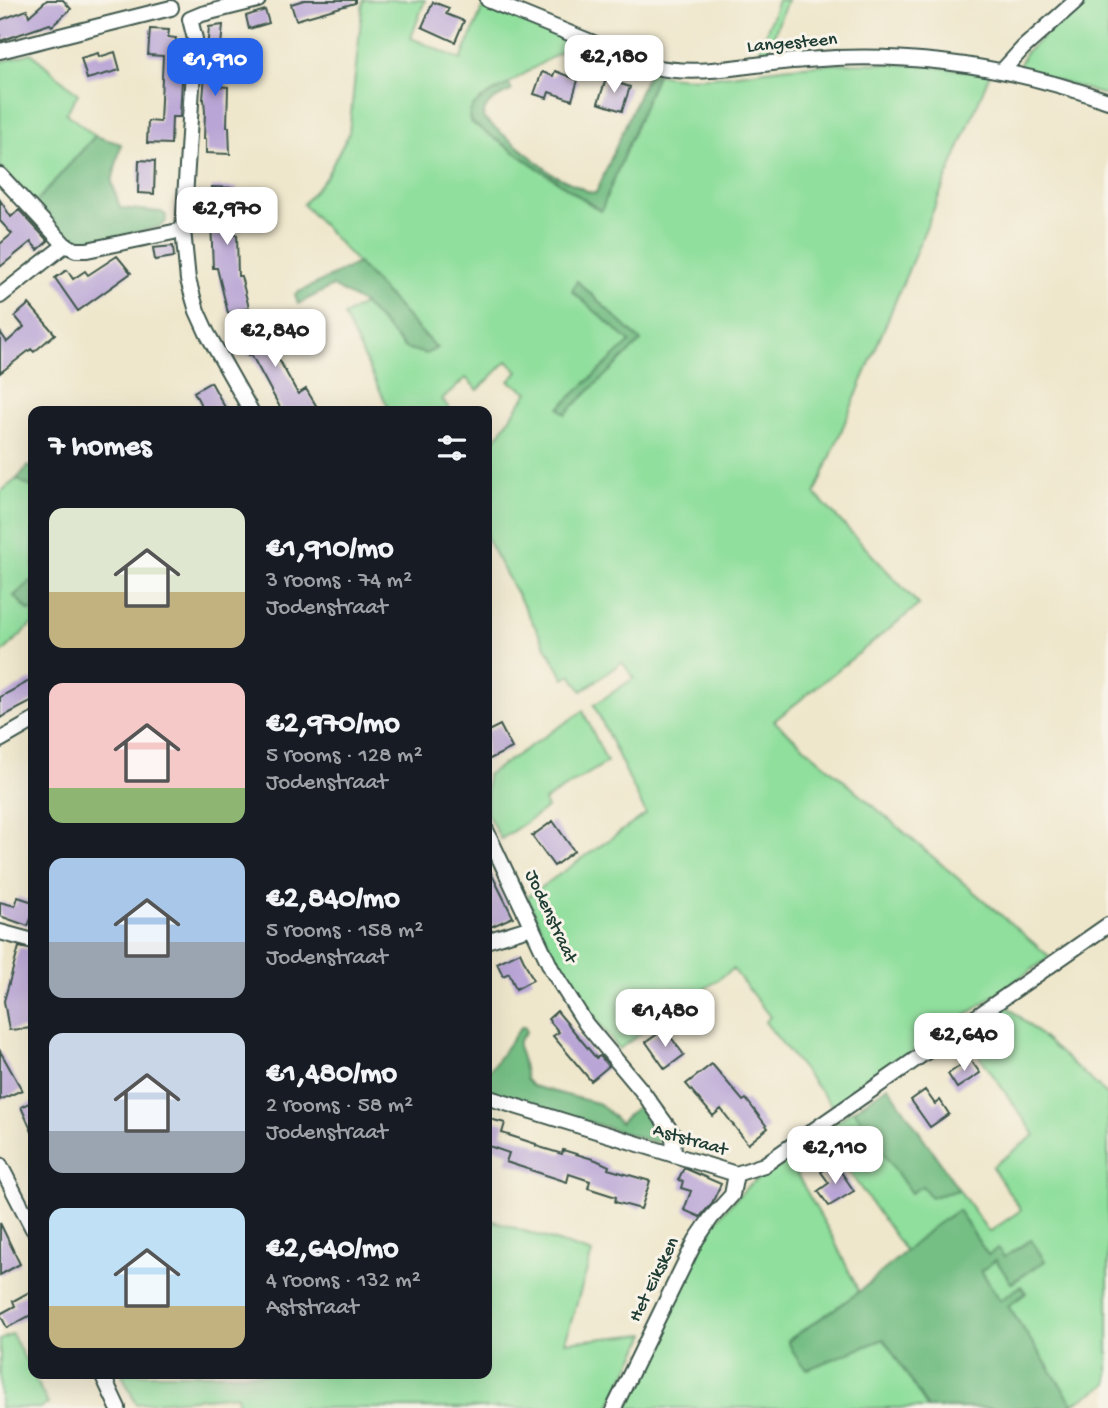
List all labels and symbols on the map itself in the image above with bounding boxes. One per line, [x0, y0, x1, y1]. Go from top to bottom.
street label: Langesteen [746, 29, 838, 59]
pin: €2,180 [557, 36, 671, 95]
pin: €1,910 [158, 38, 272, 98]
pin: €2,970 [170, 188, 284, 247]
pin: €2,840 [218, 310, 332, 369]
street label: Jodenstraat [518, 867, 583, 969]
pin: €1,480 [608, 990, 722, 1049]
pin: €2,640 [907, 1014, 1021, 1073]
street label: Aststraat [650, 1119, 732, 1163]
pin: €2,110 [778, 1126, 892, 1186]
street label: Het Eiksken [625, 1234, 685, 1326]

